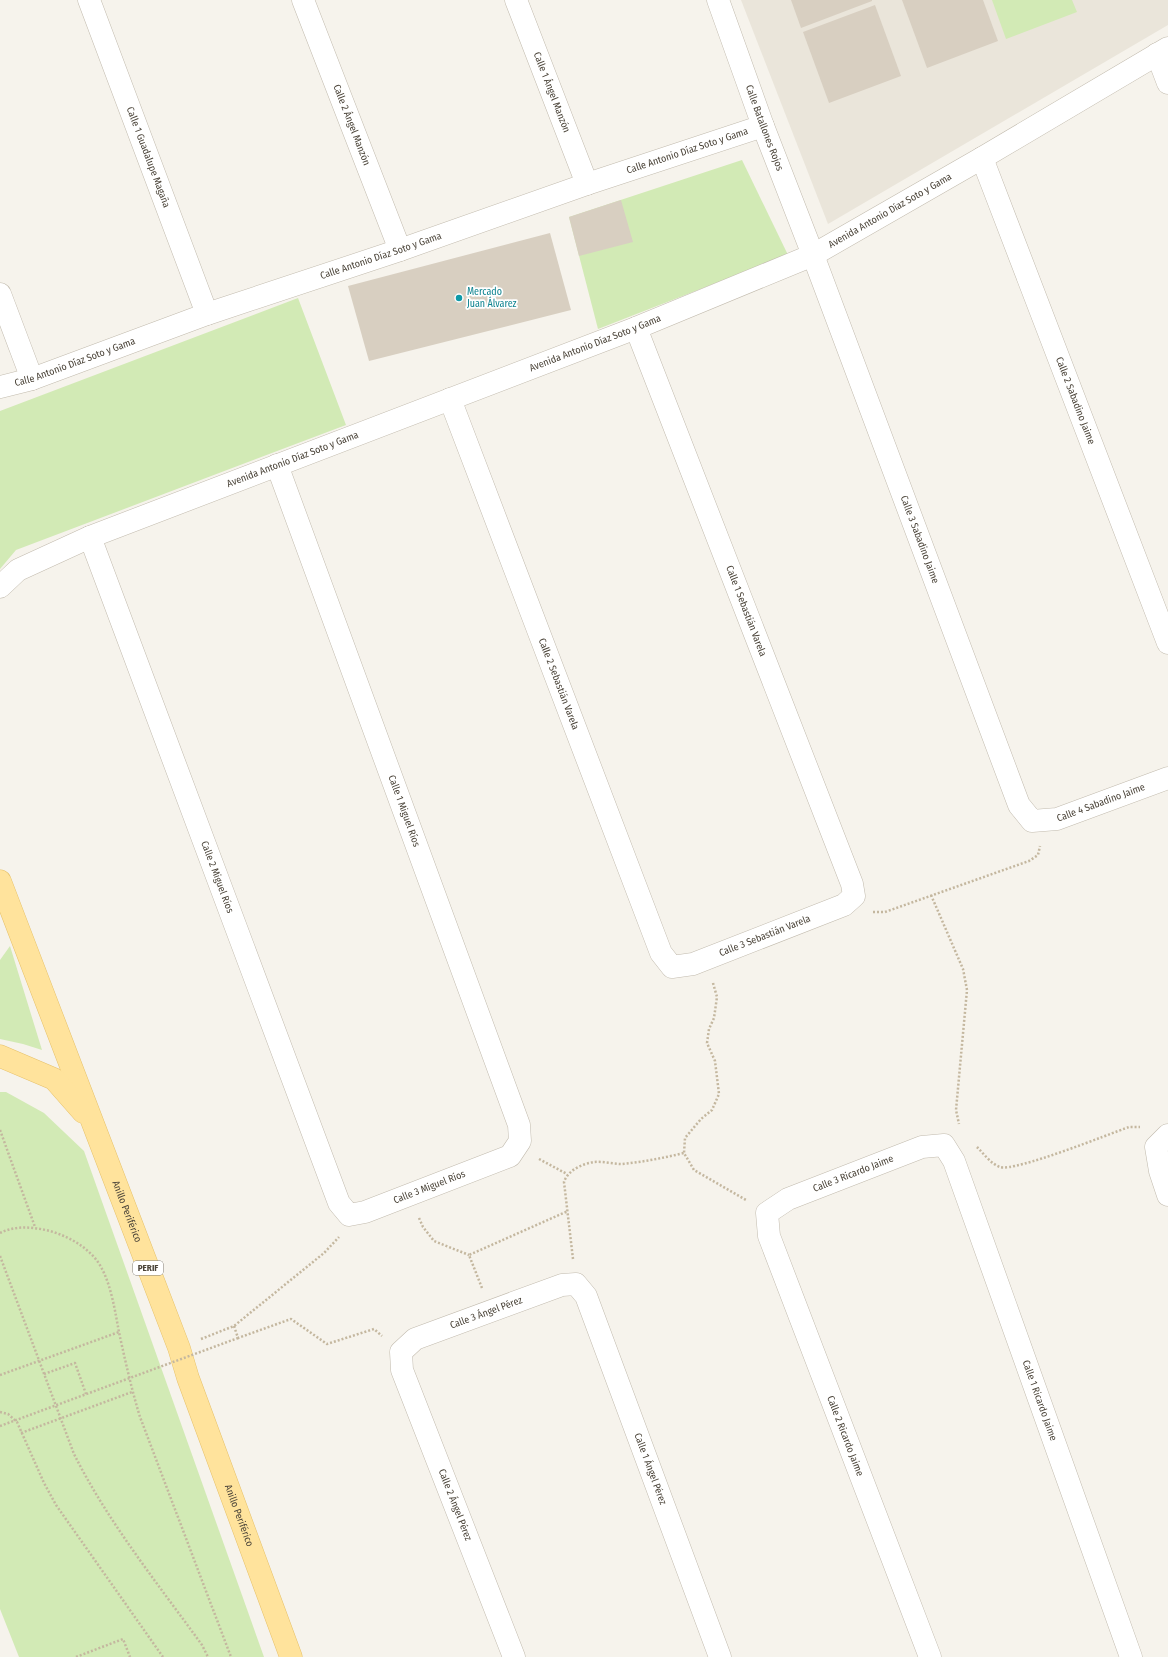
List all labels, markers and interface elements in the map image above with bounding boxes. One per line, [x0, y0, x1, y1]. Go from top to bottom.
street label: Calle 1 Ángel Manzón [531, 50, 573, 134]
street label: Calle 2 Ángel Manzón [330, 83, 373, 167]
street label: Calle Batallones Rojos [743, 83, 786, 173]
street label: Calle 1 Guadalupe Magaña [124, 105, 173, 209]
street label: Calle Antonio Díaz Soto y Gama [625, 125, 750, 177]
street label: Avenida Antonio Díaz Soto y Gama [826, 171, 954, 251]
street label: Calle Antonio Díaz Soto y Gama [319, 230, 443, 282]
place label: Mercado Juan Álvarez [467, 286, 517, 310]
marker: Mercado Juan Álvarez [454, 293, 464, 303]
street label: Avenida Antonio Díaz Soto y Gama [528, 312, 663, 374]
street label: Calle Antonio Díaz Soto y Gama [13, 335, 137, 389]
street label: Calle 2 Sabadino Jaime [1053, 355, 1097, 446]
street label: Avenida Antonio Díaz Soto y Gama [225, 429, 360, 490]
street label: Calle 3 Sabadino Jaime [898, 494, 942, 585]
street label: Calle 1 Sebastián Varela [723, 564, 769, 658]
street label: Calle 2 Sebastián Varela [536, 637, 581, 732]
street label: Calle 1 Miguel Ríos [385, 773, 423, 849]
street label: Calle 4 Sabadino Jaime [1055, 781, 1147, 825]
street label: Calle 2 Miguel Ríos [198, 839, 236, 915]
street label: Calle 3 Sebastián Varela [717, 913, 812, 959]
street label: Calle 3 Ricardo Jaime [811, 1153, 895, 1195]
street label: Calle 3 Miguel Ríos [392, 1168, 467, 1206]
street label: Anillo Periférico [109, 1179, 144, 1244]
road number: PERIF [133, 1261, 163, 1275]
street label: Calle 3 Ángel Pérez [448, 1294, 524, 1332]
street label: Calle 1 Ricardo Jaime [1020, 1359, 1059, 1442]
street label: Calle 2 Ricardo Jaime [824, 1394, 866, 1478]
street label: Calle 1 Ángel Pérez [631, 1431, 669, 1507]
street label: Calle 2 Ángel Pérez [436, 1467, 476, 1543]
street label: Anillo Periférico [222, 1483, 256, 1548]

